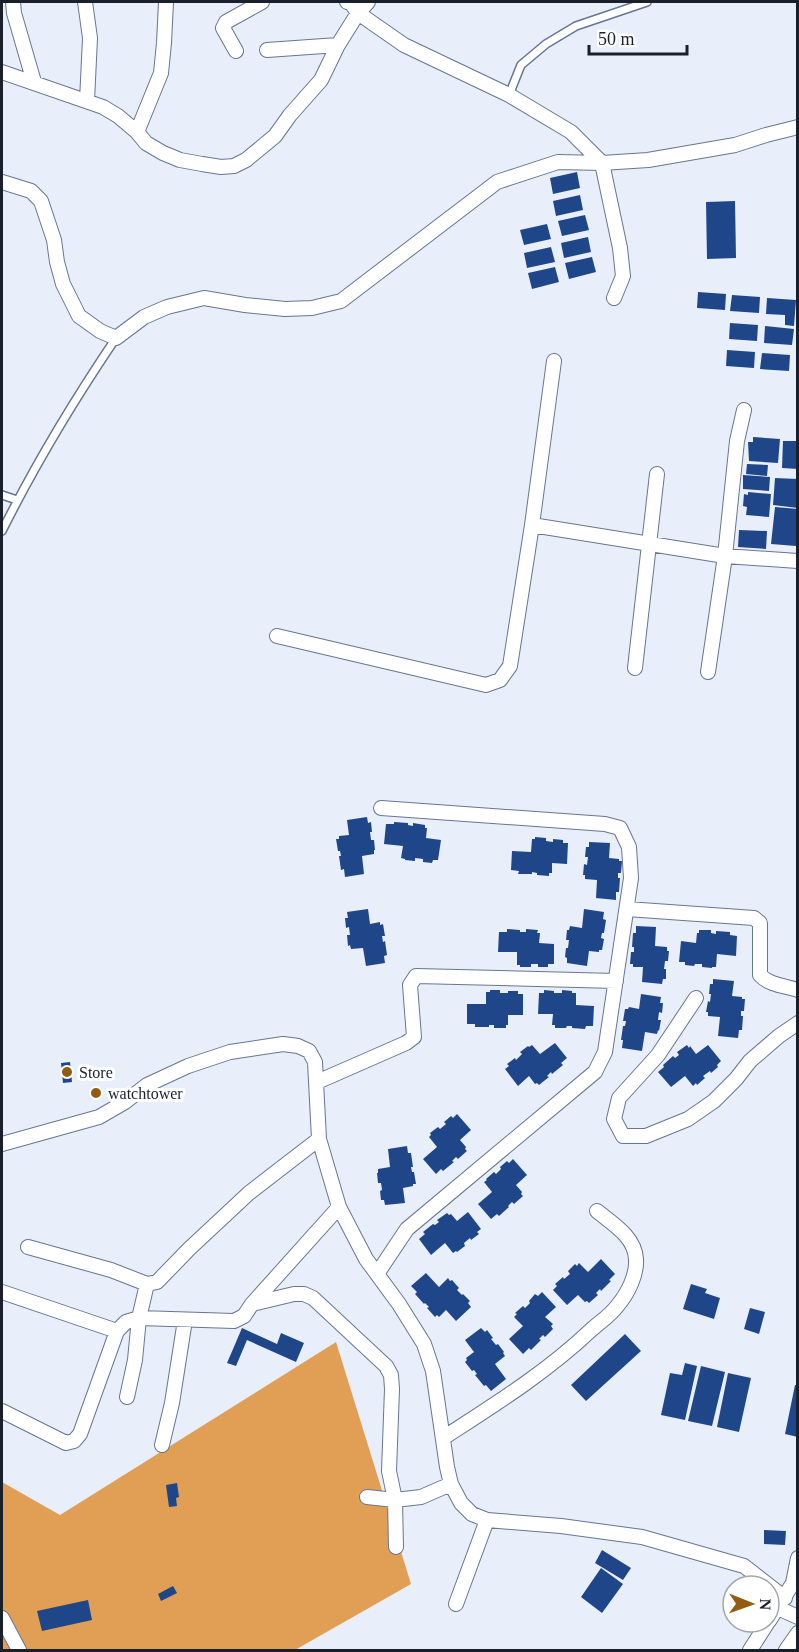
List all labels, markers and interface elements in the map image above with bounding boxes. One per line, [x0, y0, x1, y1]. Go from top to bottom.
scale bar [589, 18, 686, 56]
text: 50 m [598, 29, 635, 49]
place label: Store [79, 1064, 113, 1081]
marker: Store [60, 1065, 74, 1079]
place label: watchtower [108, 1085, 183, 1102]
marker: watchtower [89, 1086, 103, 1100]
north arrow [721, 1574, 781, 1634]
text: N [757, 1598, 774, 1611]

